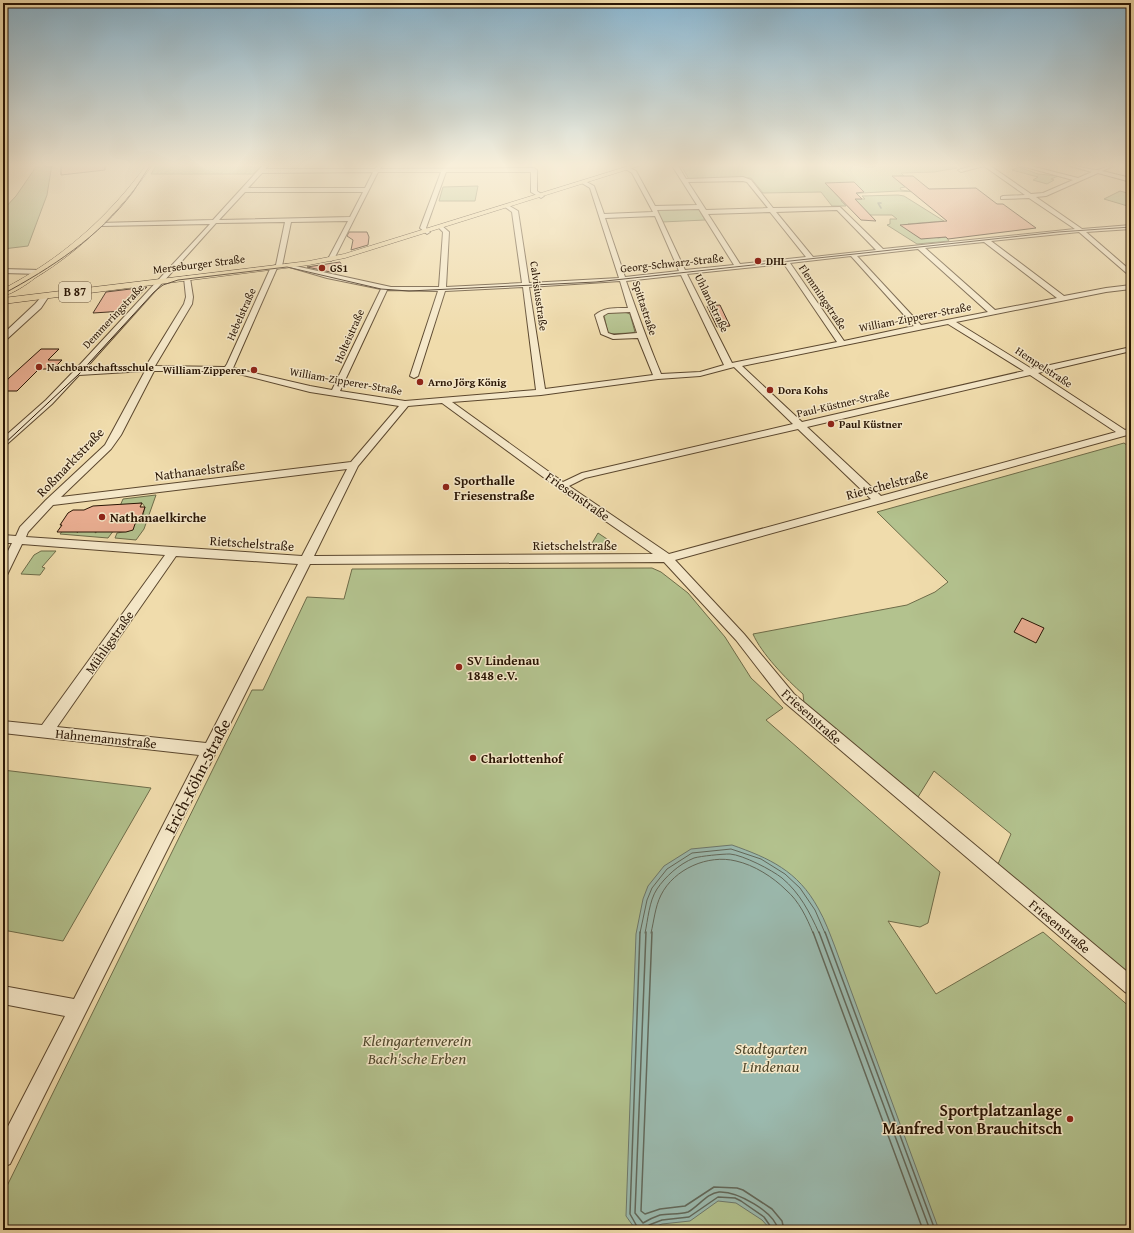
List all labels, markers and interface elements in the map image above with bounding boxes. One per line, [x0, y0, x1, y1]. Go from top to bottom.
street label: Merseburger Straße [152, 250, 246, 278]
street label: Georg-Schwarz-Straße [620, 250, 724, 276]
place label: DHL [766, 253, 787, 269]
marker: DHL [753, 256, 763, 266]
place label: GS1 [330, 260, 348, 276]
street label: Calvisiusstraße [526, 260, 552, 332]
street label: Flemmingstraße [795, 261, 851, 333]
marker: GS1 [317, 263, 327, 273]
street label: Uhlandstraße [691, 271, 733, 335]
street label: Spittastraße [629, 278, 661, 338]
street label: Demmeringstraße [79, 280, 147, 352]
road number: B 87 [59, 282, 91, 302]
street label: Hebelstraße [222, 285, 260, 343]
street label: William-Zipperer-Straße [858, 298, 972, 336]
street label: Holteistraße [330, 306, 368, 366]
street label: Hempelstraße [1012, 343, 1076, 391]
place label: Nachbarschaftsschule [47, 359, 154, 375]
marker: Nachbarschaftsschule [34, 362, 44, 372]
place label: William Zipperer [163, 362, 246, 378]
street label: William-Zipperer-Straße [288, 363, 404, 399]
marker: William Zipperer [249, 365, 259, 375]
place label: Arno Jörg König [428, 374, 506, 390]
marker: Arno Jörg König [415, 377, 425, 387]
place label: Dora Kohs [778, 382, 828, 398]
marker: Dora Kohs [765, 385, 775, 395]
street label: Paul-Küstner-Straße [795, 385, 891, 421]
place label: Paul Küstner [839, 416, 902, 432]
marker: Paul Küstner [826, 419, 836, 429]
street label: Roßmarktstraße [32, 423, 108, 501]
street label: Nathanaelstraße [154, 456, 246, 485]
street label: Rietschelstraße [844, 464, 930, 505]
street label: Friesenstraße [542, 467, 614, 526]
place label: Sporthalle Friesenstraße [454, 471, 535, 505]
marker: Sporthalle Friesenstraße [441, 482, 451, 492]
place label: Nathanaelkirche [110, 508, 206, 527]
marker: Nathanaelkirche [97, 512, 107, 522]
street label: Rietschelstraße [209, 531, 295, 556]
street label: Rietschelstraße [533, 536, 617, 555]
street label: Mühligstraße [81, 607, 138, 678]
place label: SV Lindenau 1848 e.V. [467, 651, 540, 685]
marker: SV Lindenau 1848 e.V. [454, 662, 464, 672]
street label: Friesenstraße [777, 684, 846, 748]
street label: Erich-Köhn-Straße [158, 714, 236, 838]
street label: Hahnemannstraße [54, 724, 158, 753]
place label: Charlottenhof [481, 749, 564, 768]
marker: Charlottenhof [468, 753, 478, 763]
street label: Friesenstraße [1025, 895, 1094, 958]
park label: Kleingartenverein Bach'sche Erben [361, 1028, 472, 1070]
park label: Stadtgarten Lindenau [735, 1036, 807, 1078]
place label: Sportplatzanlage Manfred von Brauchitsch [882, 1098, 1063, 1140]
marker: Sportplatzanlage Manfred von Brauchitsch [1065, 1114, 1075, 1124]

